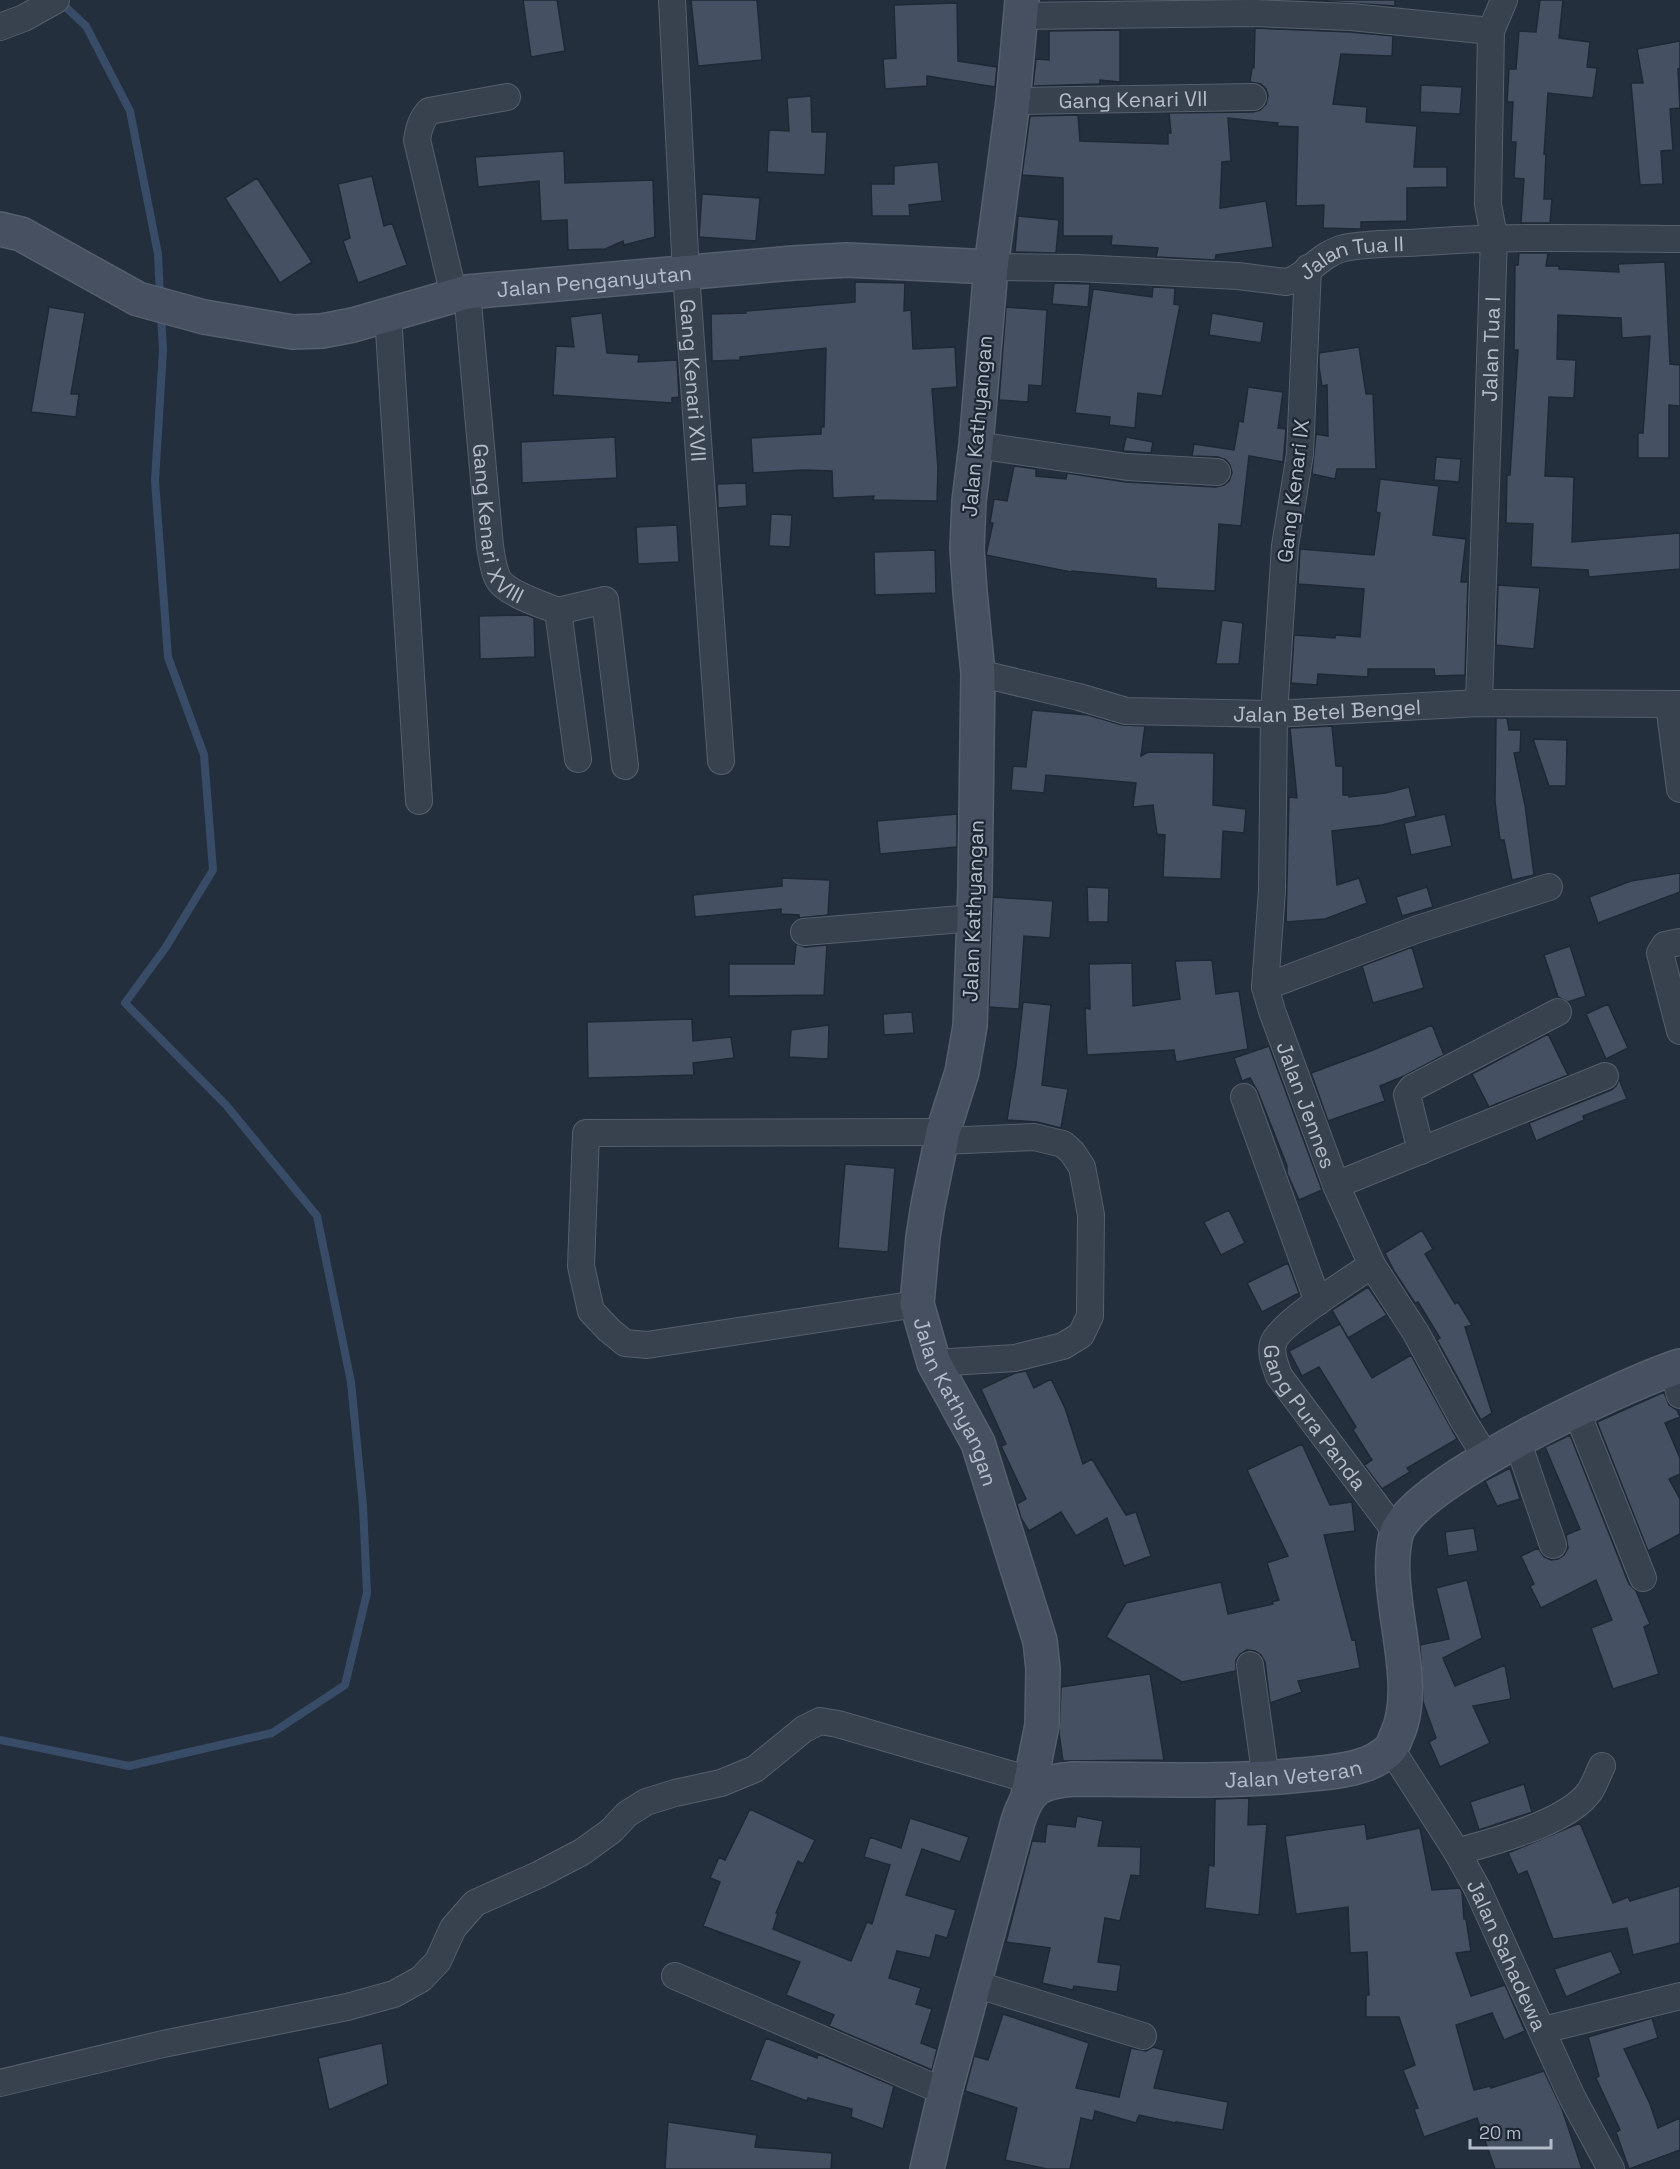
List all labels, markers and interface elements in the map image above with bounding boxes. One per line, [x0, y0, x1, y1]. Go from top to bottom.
street label: Gang Kenari VII [1058, 84, 1208, 114]
street label: Jalan Tua II [1293, 230, 1404, 286]
street label: Jalan Penganyutan [495, 259, 693, 303]
street label: Jalan Tua I [1475, 296, 1506, 402]
street label: Gang Kenari XVII [674, 298, 713, 462]
street label: Jalan Kathyangan [956, 334, 998, 518]
street label: Gang Kenari IX [1271, 418, 1315, 564]
street label: Gang Kenari XVIII [467, 442, 528, 609]
street label: Jalan Betel Bengel [1233, 693, 1422, 728]
street label: Jalan Kathyangan [956, 819, 990, 1003]
street label: Jalan Jennes [1271, 1038, 1342, 1172]
street label: Jalan Kathyangan [908, 1314, 1004, 1489]
street label: Gang Pura Panda [1258, 1344, 1373, 1495]
street label: Jalan Veteran [1224, 1753, 1365, 1793]
street label: Jalan Sahadewa [1461, 1874, 1554, 2035]
scale bar [1470, 2112, 1551, 2150]
text: 20 m [1479, 2121, 1522, 2144]

